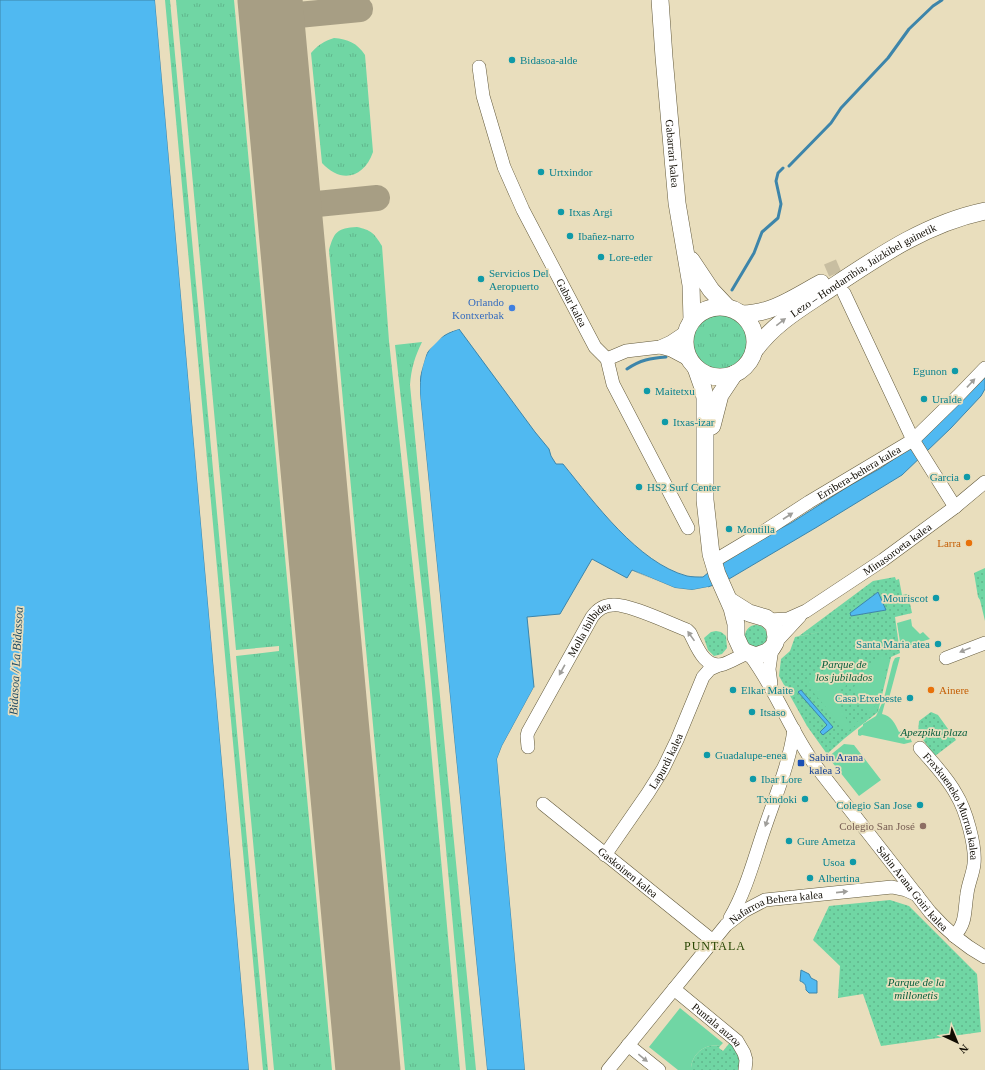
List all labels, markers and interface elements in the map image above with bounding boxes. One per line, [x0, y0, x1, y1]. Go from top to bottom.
place label: Bidasoa-alde [520, 54, 578, 66]
marker: Bidasoa-alde [507, 55, 517, 65]
street label: Gabarrari kalea [664, 119, 682, 188]
place label: Urtxindor [549, 166, 593, 178]
marker: Urtxindor [536, 167, 546, 177]
place label: Itxas Argi [569, 206, 613, 218]
marker: Itxas Argi [556, 207, 566, 217]
street label: Lezo – Hondarribia, Jaizkibel gainetik [788, 221, 938, 319]
place label: Ibañez-narro [578, 230, 635, 242]
marker: Ibañez-narro [565, 231, 575, 241]
place label: Lore-eder [609, 251, 653, 263]
marker: Lore-eder [596, 252, 606, 262]
place label: Servicios Del Aeropuerto [489, 267, 549, 292]
marker: Servicios Del Aeropuerto [476, 274, 486, 284]
street label: Gabar kalea [554, 276, 589, 329]
place label: Orlando Kontxerbak [452, 296, 504, 321]
marker: Orlando Kontxerbak [507, 303, 517, 313]
one-way arrow [775, 318, 786, 327]
place label: Egunon [913, 365, 947, 377]
marker: Egunon [950, 366, 960, 376]
one-way arrow [966, 378, 975, 388]
place label: Maitetxu [655, 385, 695, 397]
marker: Maitetxu [642, 386, 652, 396]
place label: Uralde [932, 393, 962, 405]
marker: Uralde [919, 394, 929, 404]
place label: Itxas-izar [673, 416, 715, 428]
marker: Itxas-izar [660, 417, 670, 427]
street label: Erribera-behera kalea [815, 443, 903, 502]
place label: Garcia [930, 471, 959, 483]
marker: Garcia [962, 472, 972, 482]
place label: HS2 Surf Center [647, 481, 721, 493]
marker: HS2 Surf Center [634, 482, 644, 492]
one-way arrow [783, 512, 793, 520]
street label: Minasoroeta kalea [861, 520, 934, 577]
place label: Montilla [737, 523, 775, 535]
marker: Montilla [724, 524, 734, 534]
place label: Larra [937, 537, 961, 549]
marker: Larra [964, 538, 974, 548]
place label: Mouriscot [883, 592, 928, 604]
marker: Mouriscot [931, 593, 941, 603]
street label: Molla ibilbidea [565, 599, 612, 659]
water label: Bidasoa / La Bidassoa [6, 607, 26, 715]
one-way arrow [687, 631, 695, 641]
place label: Santa Maria atea [856, 638, 930, 650]
marker: Santa Maria atea [933, 639, 943, 649]
one-way arrow [959, 648, 971, 654]
park label: Parque de los jubilados [816, 658, 872, 683]
one-way arrow [559, 665, 565, 676]
place label: Elkar Maite [741, 684, 793, 696]
place label: Ainere [939, 684, 969, 696]
marker: Elkar Maite [728, 685, 738, 695]
marker: Ainere [926, 685, 936, 695]
place label: Casa Etxebeste [835, 692, 902, 704]
marker: Casa Etxebeste [905, 693, 915, 703]
place label: Itsaso [760, 706, 786, 718]
marker: Itsaso [747, 707, 757, 717]
park label: Apezpiku plaza [900, 726, 968, 738]
street label: Lapurdi kalea [646, 732, 685, 791]
place label: Guadalupe-enea [715, 749, 787, 761]
marker: Guadalupe-enea [702, 750, 712, 760]
street label: Fraxkueneko Murrua kalea [921, 750, 980, 860]
place label: Sabin Arana kalea 3 [809, 751, 863, 776]
marker: Sabin Arana kalea 3 [796, 758, 806, 768]
place label: Ibar Lore [761, 773, 802, 785]
marker: Ibar Lore [748, 774, 758, 784]
place label: Txindoki [757, 793, 797, 805]
marker: Txindoki [800, 794, 810, 804]
place label: Colegio San Jose [836, 799, 912, 811]
marker: Colegio San Jose [915, 800, 925, 810]
one-way arrow [764, 816, 770, 828]
place label: Colegio San José [839, 820, 915, 832]
marker: Colegio San José [918, 821, 928, 831]
place label: Gure Ametza [797, 835, 855, 847]
marker: Gure Ametza [784, 836, 794, 846]
street label: Sabin Arana Goiri kalea [874, 843, 951, 933]
street label: Gaskoinen kalea [596, 845, 660, 900]
place label: Usoa [822, 856, 845, 868]
marker: Usoa [848, 857, 858, 867]
place label: Albertina [818, 872, 860, 884]
marker: Albertina [805, 873, 815, 883]
street label: Nafarroa Behera kalea [727, 888, 823, 926]
one-way arrow [836, 889, 848, 896]
district label: PUNTALA [684, 939, 746, 953]
park label: Parque de la millonetis [887, 976, 945, 1001]
street label: Puntala auzoa [690, 1000, 745, 1048]
north arrow [937, 1022, 977, 1062]
text: N [957, 1042, 971, 1056]
one-way arrow [638, 1053, 649, 1062]

